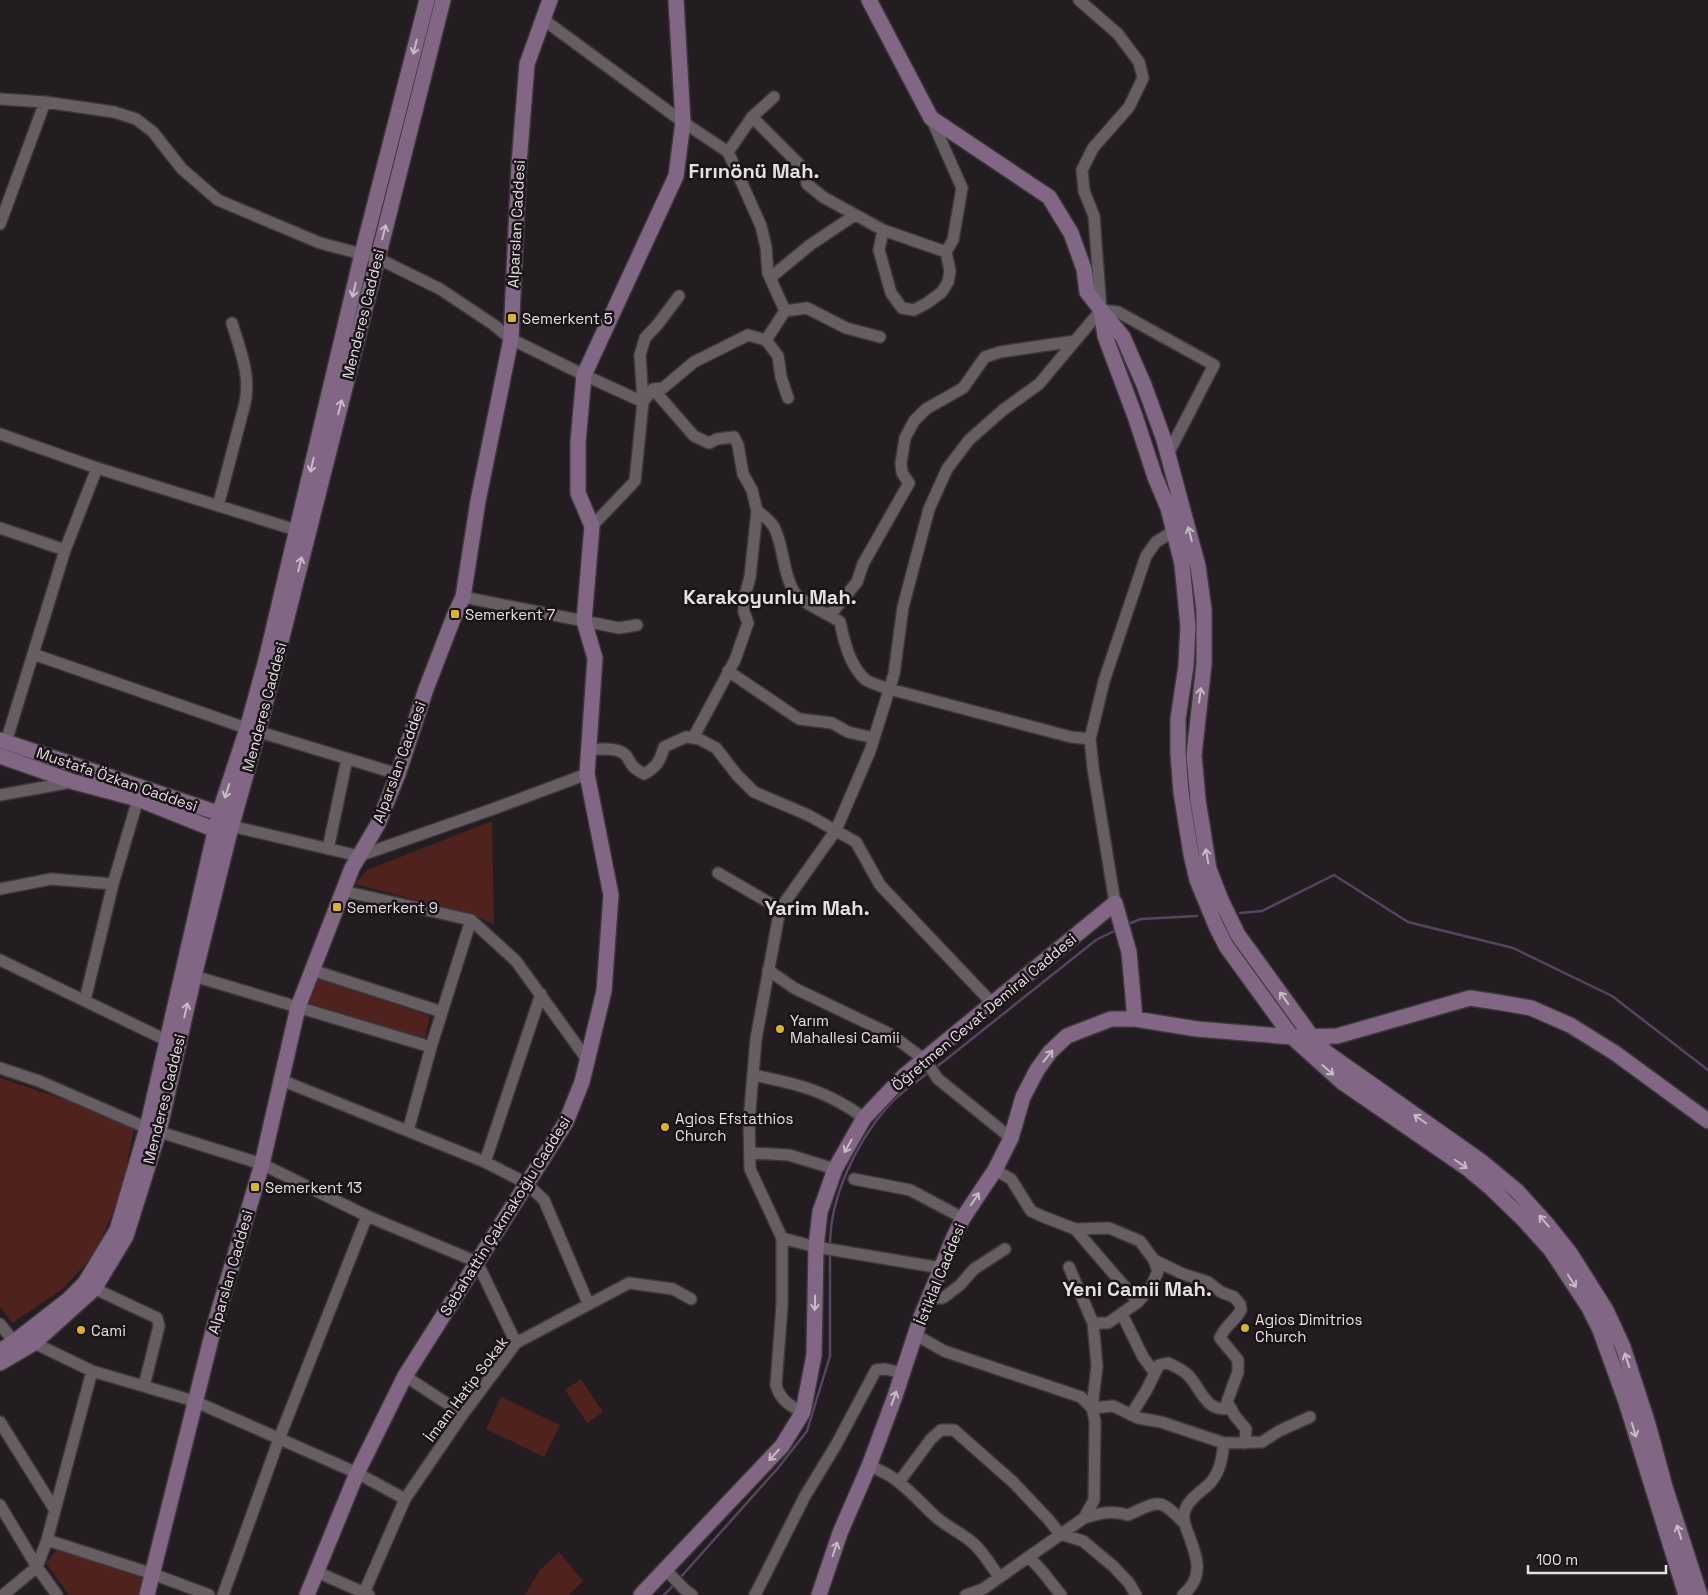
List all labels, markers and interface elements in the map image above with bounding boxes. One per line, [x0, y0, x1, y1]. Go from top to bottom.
one-way arrow [410, 39, 419, 55]
district label: Fırınönü Mah. [689, 158, 819, 184]
street label: Alparslan Caddesi [503, 160, 529, 288]
one-way arrow [380, 225, 389, 241]
street label: Menderes Caddesi [338, 247, 388, 381]
one-way arrow [349, 281, 358, 297]
place label: Semerkent 5 [522, 309, 613, 328]
marker: Semerkent 5 [506, 312, 518, 324]
one-way arrow [336, 399, 345, 415]
one-way arrow [307, 456, 316, 472]
one-way arrow [1185, 527, 1194, 543]
one-way arrow [296, 557, 305, 573]
district label: Karakoyunlu Mah. [683, 584, 857, 610]
place label: Semerkent 7 [465, 605, 555, 624]
marker: Semerkent 7 [449, 608, 461, 620]
street label: Menderes Caddesi [238, 640, 290, 774]
one-way arrow [1195, 687, 1205, 703]
street label: Alparslan Caddesi [368, 699, 430, 825]
street label: Mustafa Özkan Caddesi [34, 742, 200, 816]
one-way arrow [221, 783, 231, 799]
one-way arrow [1201, 849, 1211, 865]
district label: Yarim Mah. [764, 895, 870, 921]
place label: Semerkent 9 [347, 898, 438, 917]
marker: Semerkent 9 [331, 901, 343, 913]
street label: Öğretmen Cevat Demiral Caddesi [888, 929, 1080, 1095]
one-way arrow [1279, 991, 1289, 1005]
one-way arrow [182, 1002, 191, 1018]
place label: Yarım Mahallesi Camii [790, 1011, 900, 1047]
marker: Yarım Mahallesi Camii [774, 1023, 786, 1035]
street label: Menderes Caddesi [139, 1032, 189, 1166]
one-way arrow [1042, 1049, 1054, 1062]
one-way arrow [1321, 1064, 1334, 1075]
place label: Agios Efstathios Church [675, 1109, 794, 1145]
street label: Sebahattin Çakmakoğlu Caddesi [436, 1113, 574, 1319]
one-way arrow [1413, 1114, 1427, 1124]
marker: Agios Efstathios Church [659, 1121, 671, 1133]
one-way arrow [843, 1139, 853, 1154]
one-way arrow [1453, 1158, 1467, 1169]
place label: Semerkent 13 [265, 1178, 362, 1197]
marker: Semerkent 13 [249, 1181, 261, 1193]
one-way arrow [970, 1193, 980, 1207]
street label: Alparslan Caddesi [203, 1208, 257, 1336]
one-way arrow [1539, 1215, 1550, 1228]
street label: İstiklal Caddesi [911, 1221, 969, 1327]
one-way arrow [1567, 1273, 1577, 1287]
district label: Yeni Camii Mah. [1062, 1276, 1212, 1302]
one-way arrow [810, 1294, 820, 1311]
place label: Agios Dimitrios Church [1255, 1310, 1362, 1346]
place label: Cami [91, 1321, 126, 1340]
marker: Agios Dimitrios Church [1239, 1322, 1251, 1334]
marker: Cami [75, 1324, 87, 1336]
street label: İmam Hatip Sokak [420, 1333, 512, 1445]
one-way arrow [1622, 1353, 1631, 1368]
one-way arrow [890, 1391, 899, 1406]
one-way arrow [1630, 1422, 1640, 1438]
one-way arrow [768, 1448, 779, 1461]
one-way arrow [1674, 1525, 1683, 1541]
one-way arrow [831, 1542, 840, 1557]
scale bar [1528, 1542, 1666, 1574]
text: 100 m [1536, 1550, 1578, 1569]

